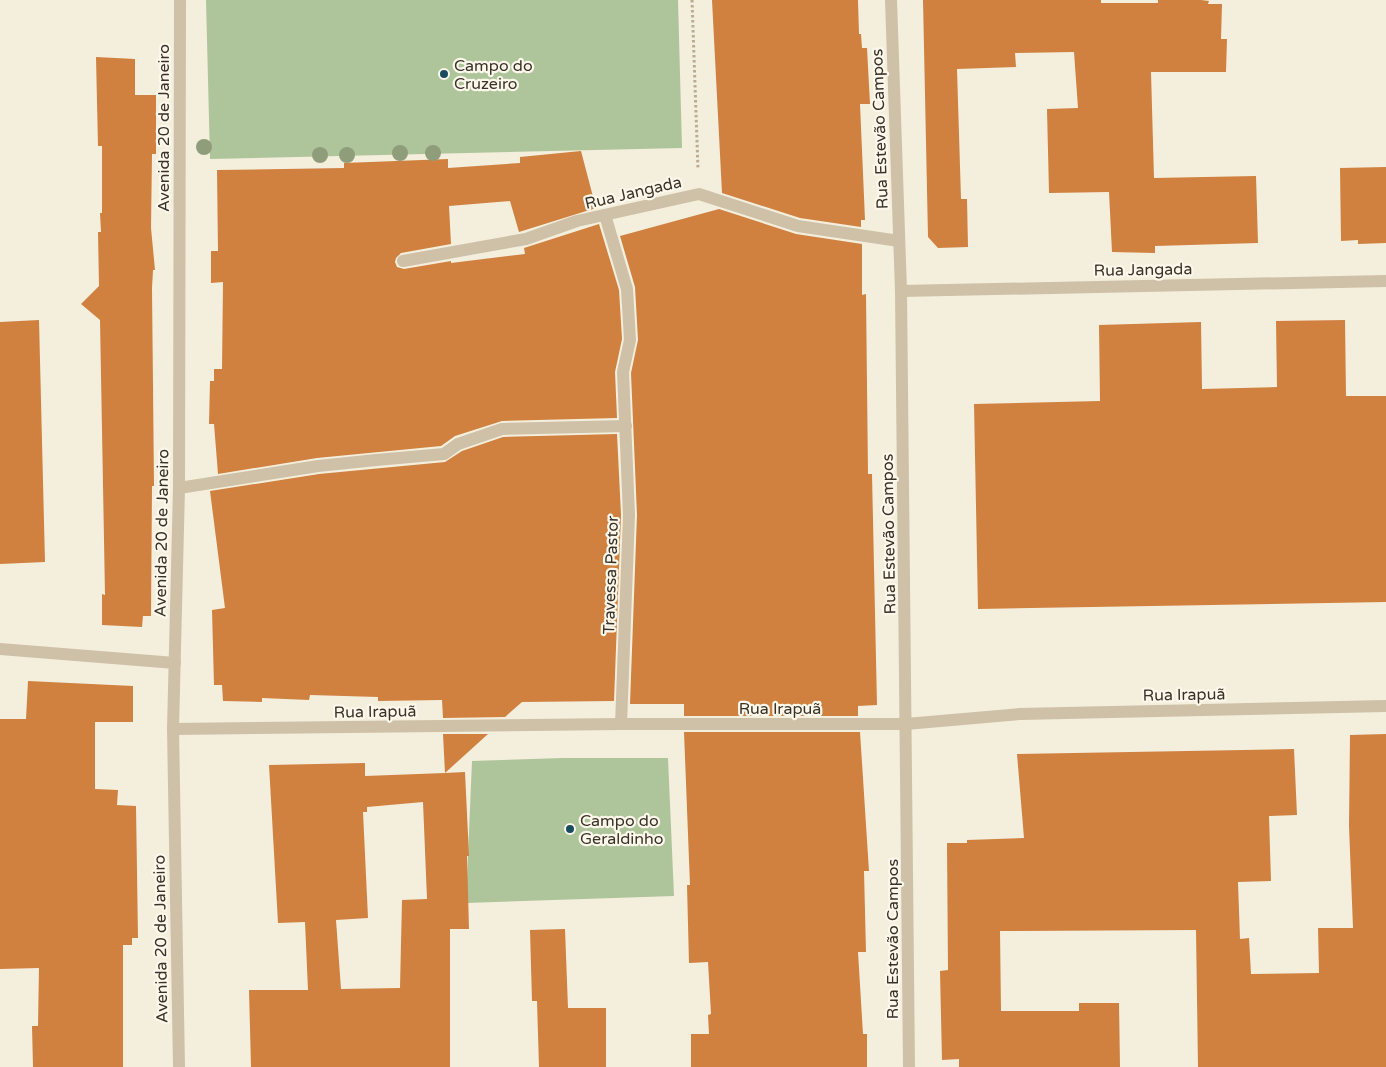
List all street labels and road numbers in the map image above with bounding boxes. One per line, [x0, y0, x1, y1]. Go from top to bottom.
street label: Avenida 20 de Janeiro [154, 44, 174, 212]
street label: Rua Estevão Campos [867, 48, 893, 210]
street label: Rua Jangada [583, 172, 684, 214]
street label: Rua Jangada [1094, 259, 1193, 281]
street label: Avenida 20 de Janeiro [151, 449, 173, 617]
street label: Rua Estevão Campos [878, 454, 900, 614]
street label: Travessa Pastor [599, 515, 623, 635]
street label: Rua Irapuã [1143, 684, 1226, 706]
street label: Rua Irapuã [739, 699, 821, 719]
street label: Rua Irapuã [334, 701, 417, 723]
street label: Avenida 20 de Janeiro [150, 855, 172, 1023]
street label: Rua Estevão Campos [883, 859, 903, 1019]

